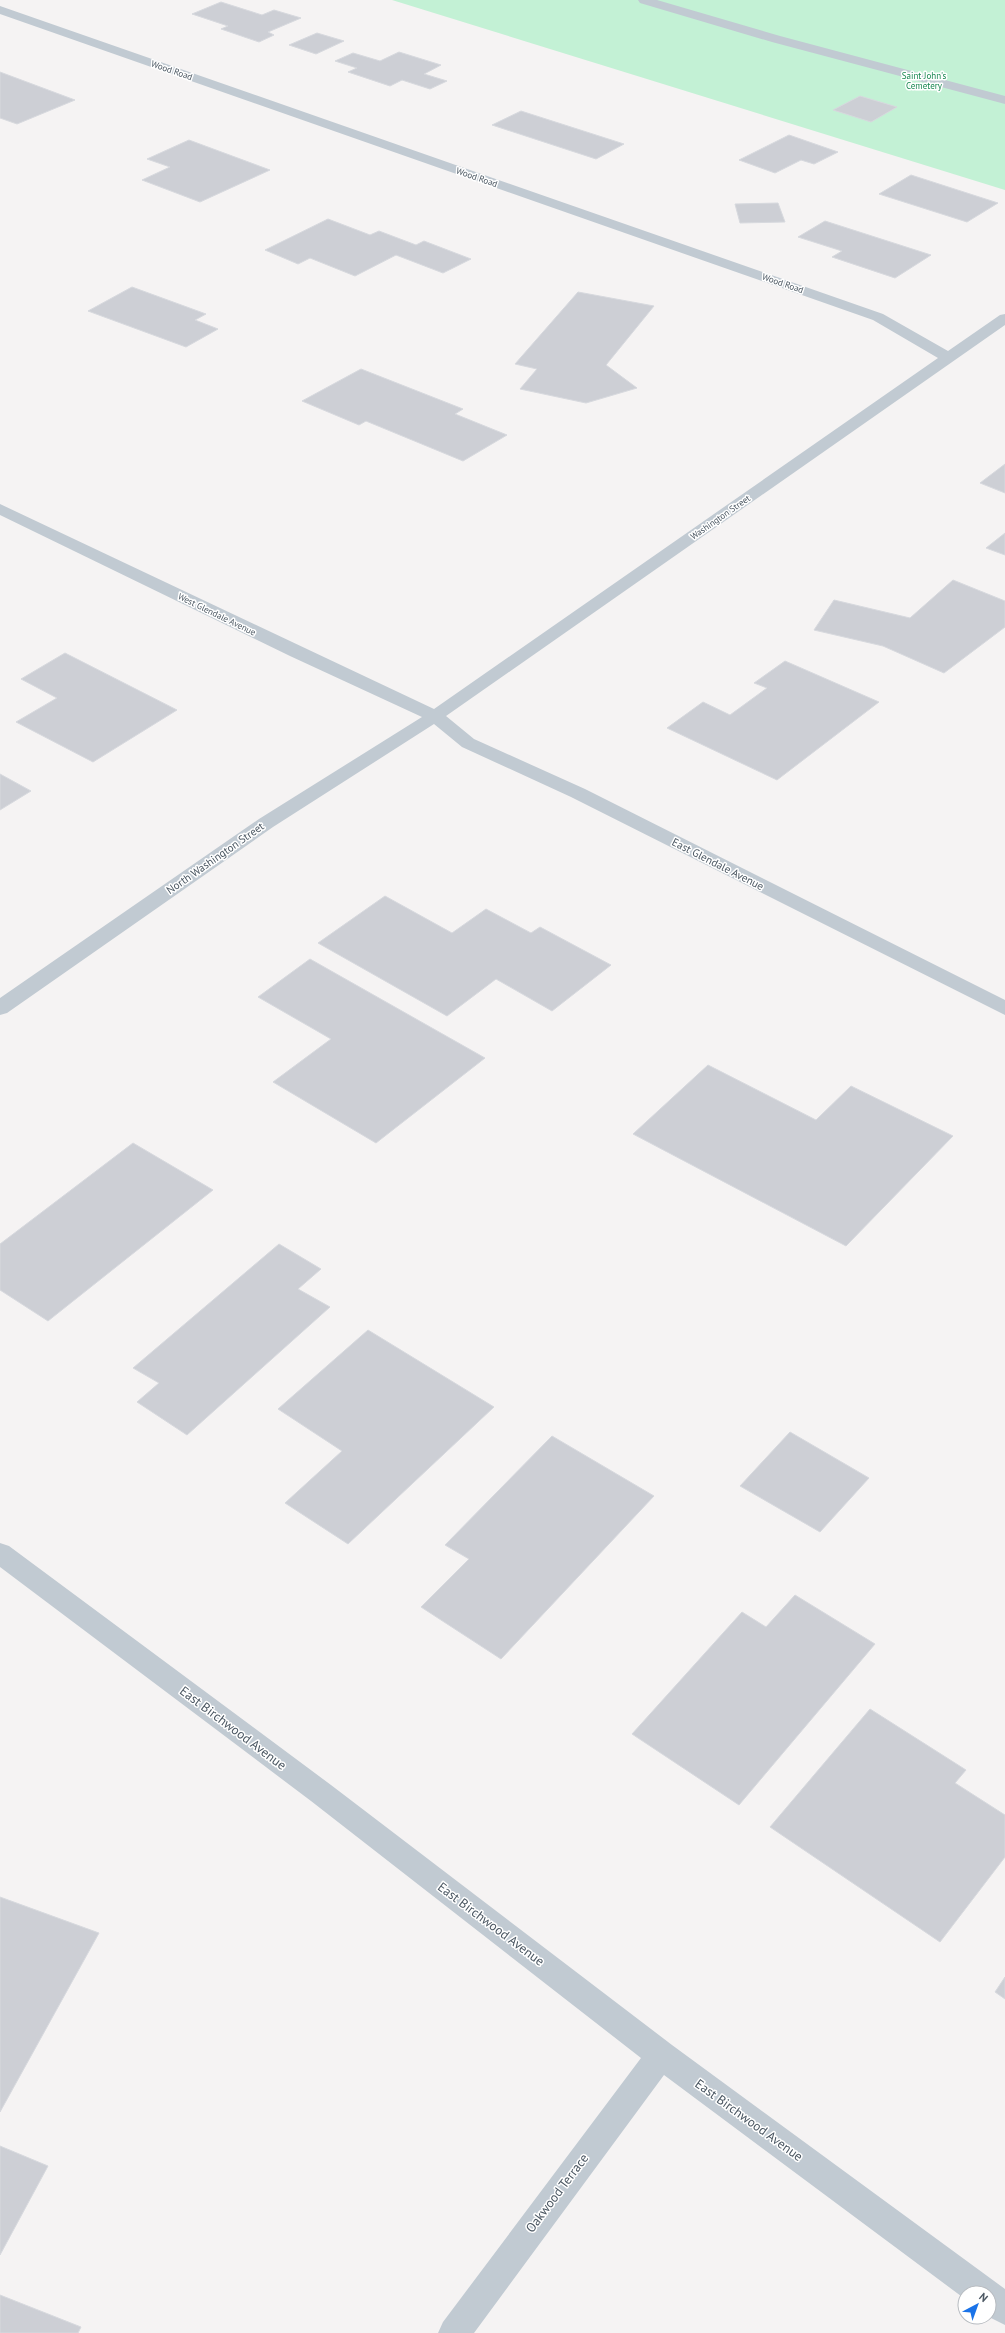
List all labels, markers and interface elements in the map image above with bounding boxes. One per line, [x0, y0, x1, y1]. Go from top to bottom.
street label: Wood Road [150, 58, 194, 82]
park label: Saint John's Cemetery [902, 70, 946, 91]
street label: Wood Road [455, 165, 499, 189]
street label: Wood Road [761, 271, 805, 295]
street label: Washington Street [688, 492, 752, 542]
street label: West Glendale Avenue [176, 590, 258, 638]
street label: North Washington Street [163, 819, 267, 897]
street label: East Glendale Avenue [670, 835, 767, 893]
street label: East Birchwood Avenue [176, 1682, 290, 1774]
street label: East Birchwood Avenue [434, 1878, 548, 1970]
street label: East Birchwood Avenue [692, 2075, 806, 2165]
street label: Oakwood Terrace [522, 2150, 592, 2236]
north arrow [957, 2285, 997, 2325]
text: N [976, 2290, 991, 2305]

